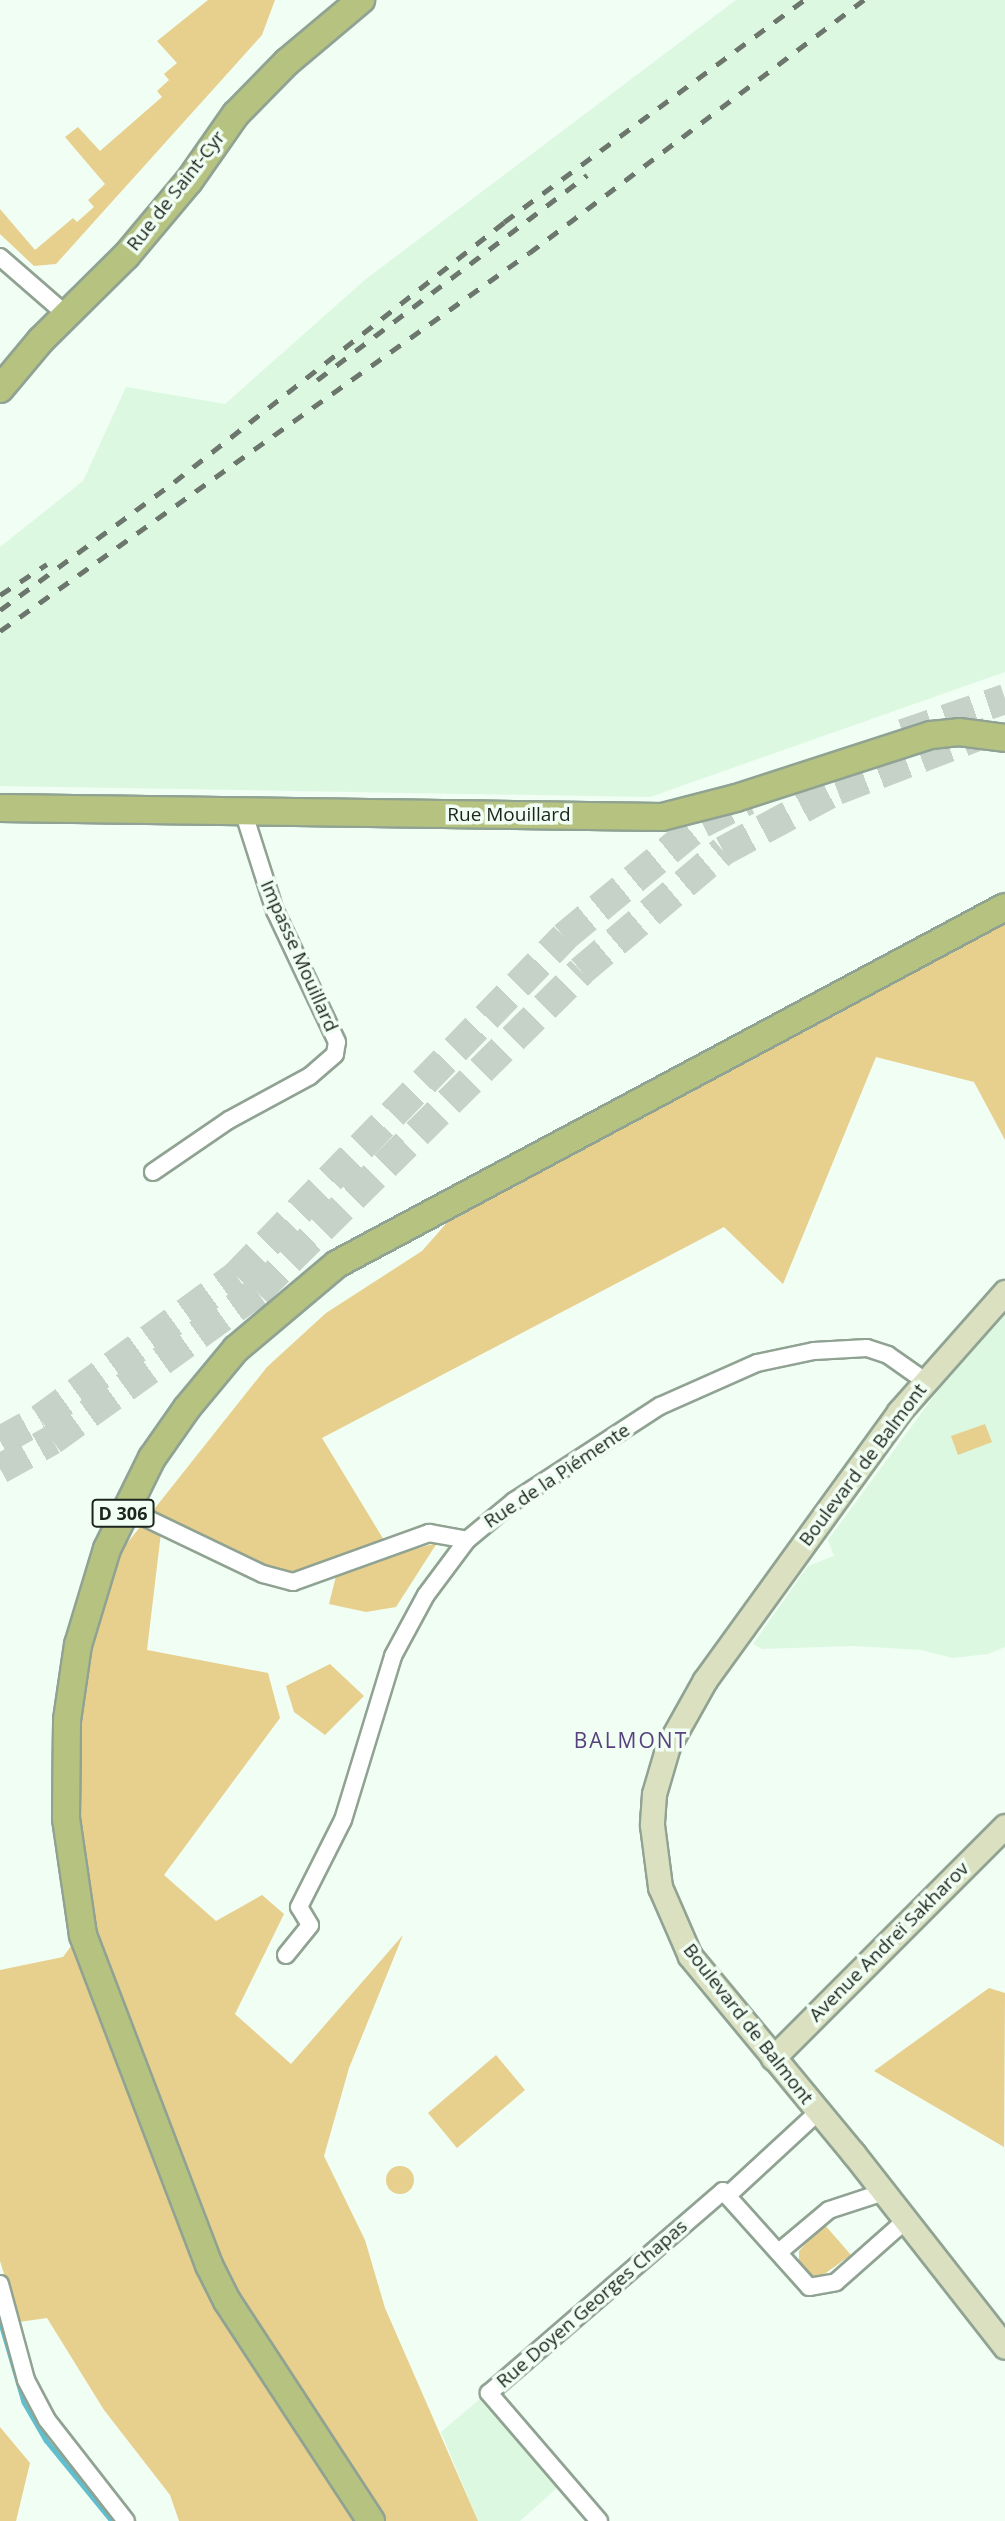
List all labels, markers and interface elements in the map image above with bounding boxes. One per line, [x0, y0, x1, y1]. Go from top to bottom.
street label: Rue de Saint-Cyr [122, 127, 230, 255]
street label: Rue Mouillard [447, 804, 571, 826]
street label: Impasse Mouillard [255, 877, 343, 1035]
street label: Boulevard de Balmont [794, 1379, 932, 1551]
street label: Rue de la Piémente [480, 1419, 634, 1533]
road number: D 306 [92, 1498, 154, 1528]
district label: BALMONT [575, 1727, 687, 1753]
street label: Avenue Andreï Sakharov [804, 1857, 974, 2027]
street label: Boulevard de Balmont [678, 1939, 818, 2109]
street label: Rue Doyen Georges Chapas [492, 2215, 692, 2393]

